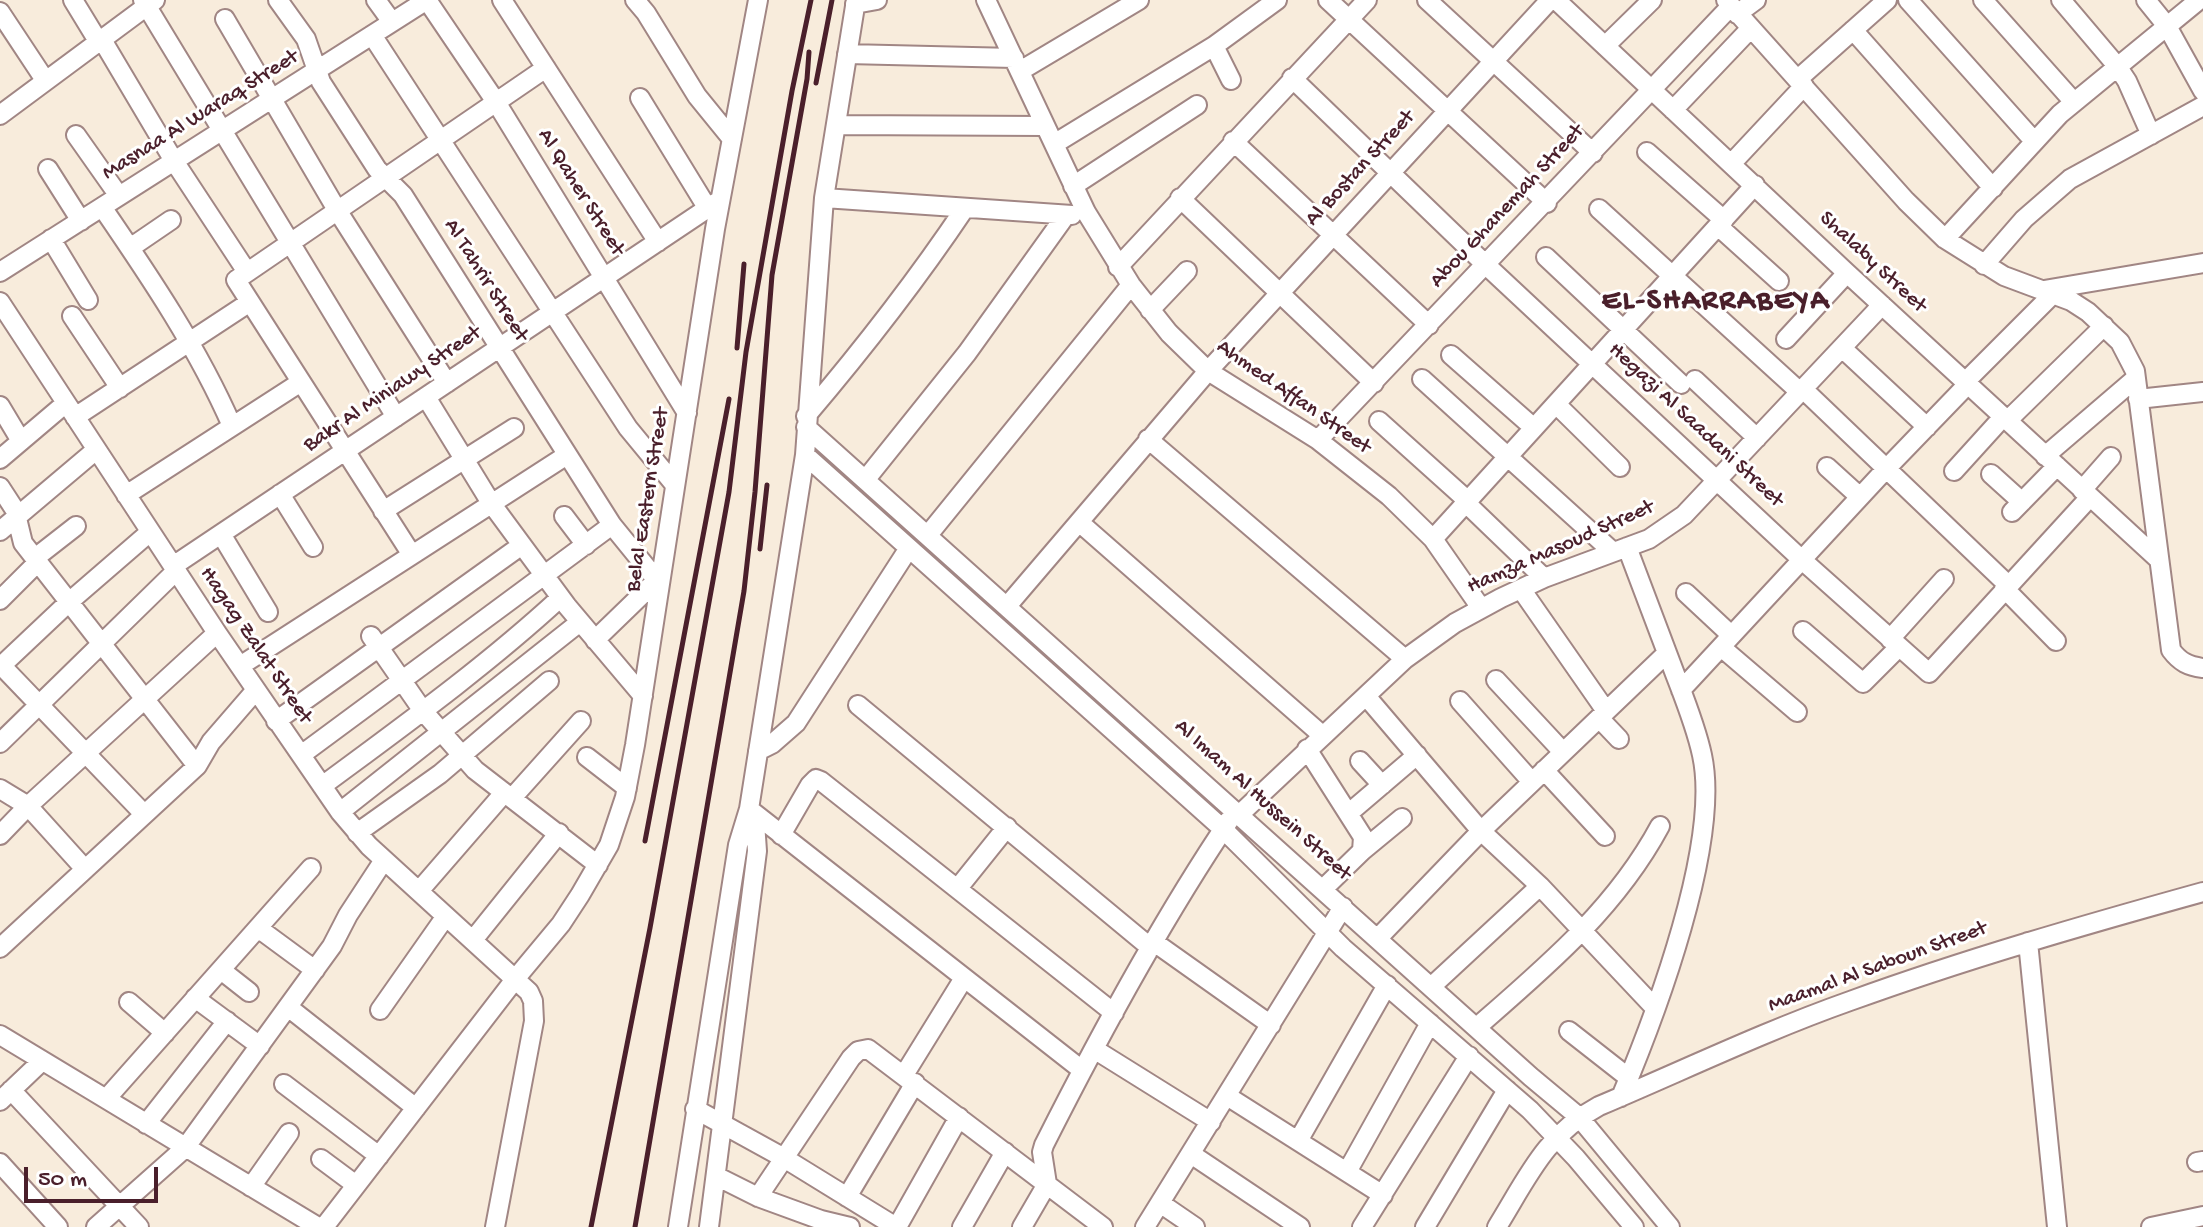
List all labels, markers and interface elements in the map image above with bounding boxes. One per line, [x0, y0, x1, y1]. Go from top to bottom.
street label: Masnaa Al Waraq Street [98, 45, 304, 187]
street label: Al Bostan Street [1300, 105, 1422, 233]
street label: Abou Ghanemah Street [1425, 119, 1591, 295]
street label: Al Qaher Street [530, 125, 630, 261]
street label: Shalaby Street [1813, 206, 1931, 320]
street label: Al Tahrir Street [437, 215, 533, 347]
district label: EL-SHARRABEYA [1602, 285, 1830, 321]
street label: Bakr Al Miniawy Street [299, 321, 487, 459]
street label: Ahmed Affan Street [1211, 335, 1375, 461]
street label: Hegazi Al Saadani Street [1602, 338, 1788, 514]
street label: Belal Eastern Street [621, 406, 677, 594]
street label: Hamza Masoud Street [1464, 495, 1658, 601]
street label: Hagag Zalat Street [193, 563, 317, 729]
street label: Al Imam Al Hussein Street [1168, 714, 1356, 888]
street label: Maamal Al Saboun Street [1765, 916, 1991, 1020]
scale bar [28, 1151, 162, 1201]
text: 50 m [38, 1166, 87, 1195]

